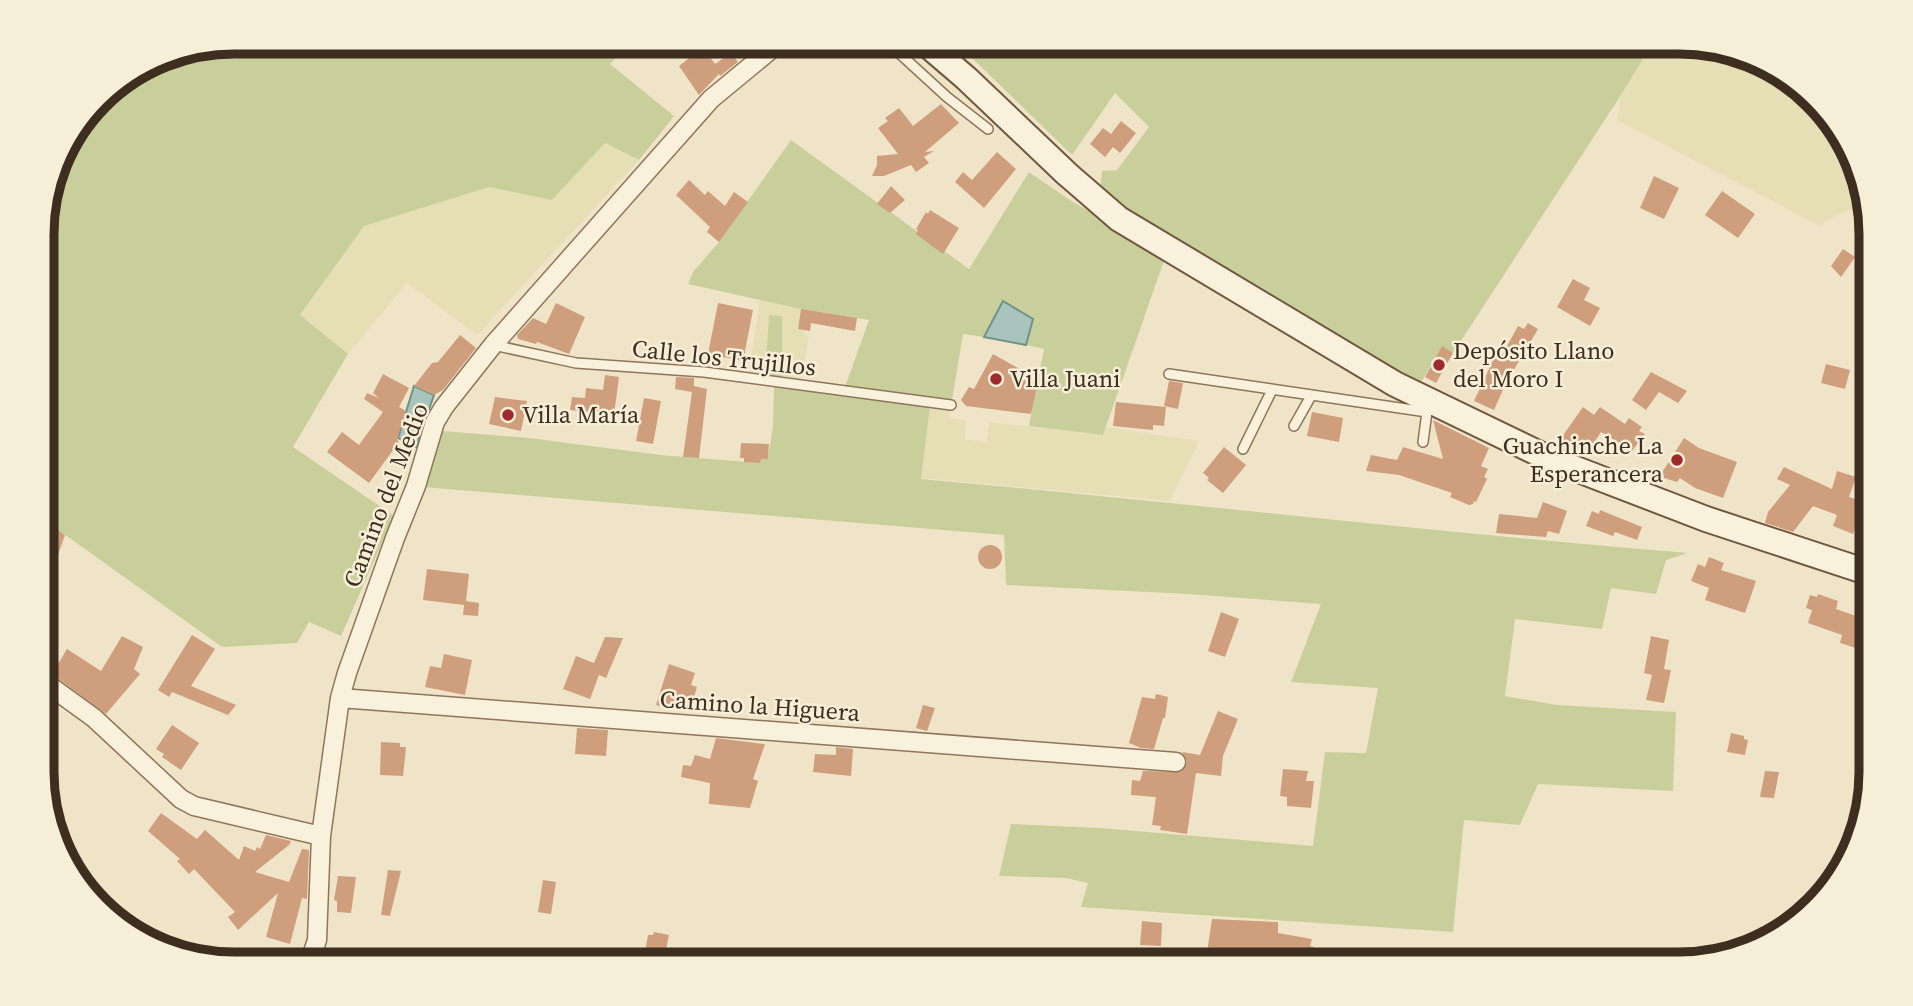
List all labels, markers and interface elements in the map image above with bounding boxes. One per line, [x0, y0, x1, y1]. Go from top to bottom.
street label: Calle los Trujillos [630, 331, 818, 384]
place label: Depósito Llano del Moro I [1453, 334, 1614, 395]
marker: Depósito Llano del Moro I [1431, 357, 1447, 373]
place label: Villa Juani [1010, 362, 1121, 395]
marker: Villa Juani [988, 371, 1004, 387]
street label: Camino del Medio [335, 398, 436, 592]
place label: Villa María [522, 398, 640, 431]
marker: Villa María [500, 407, 516, 423]
place label: Guachinche La Esperancera [1503, 429, 1664, 490]
marker: Guachinche La Esperancera [1669, 452, 1685, 468]
street label: Camino la Higuera [659, 682, 862, 729]

